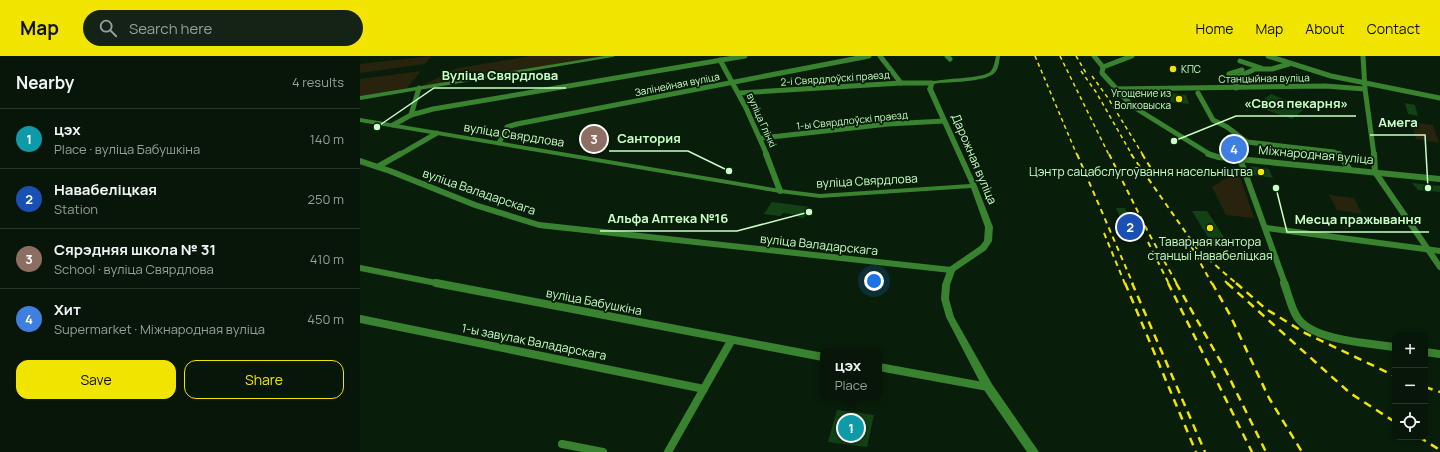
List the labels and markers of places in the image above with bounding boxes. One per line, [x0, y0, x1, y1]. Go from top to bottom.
place label: КПС [1181, 62, 1201, 76]
callout: Вуліца Свярдлова [434, 63, 566, 88]
marker: КПС [1168, 64, 1178, 74]
place label: Угощение из Волковыска [1111, 86, 1171, 112]
callout: «Своя пекарня» [1236, 91, 1356, 116]
marker: Угощение из Волковыска [1174, 94, 1184, 104]
callout: Амега [1370, 110, 1425, 135]
pin: 3 [581, 124, 607, 154]
callout: Сантория [609, 126, 688, 151]
pin: 4 [1221, 134, 1247, 164]
place label: Цэнтр сацабслугоўвання насельніцтва [1029, 163, 1253, 180]
marker: Цэнтр сацабслугоўвання насельніцтва [1256, 167, 1266, 177]
callout: Альфа Аптека №16 [600, 206, 737, 231]
callout: Месца пражывання [1287, 207, 1429, 232]
pin: 2 [1117, 212, 1143, 242]
marker: Таварная кантора станцыі Навабеліцкая [1205, 223, 1215, 233]
place label: Таварная кантора станцыі Навабеліцкая [1147, 233, 1273, 264]
pin: 1 [838, 413, 864, 443]

